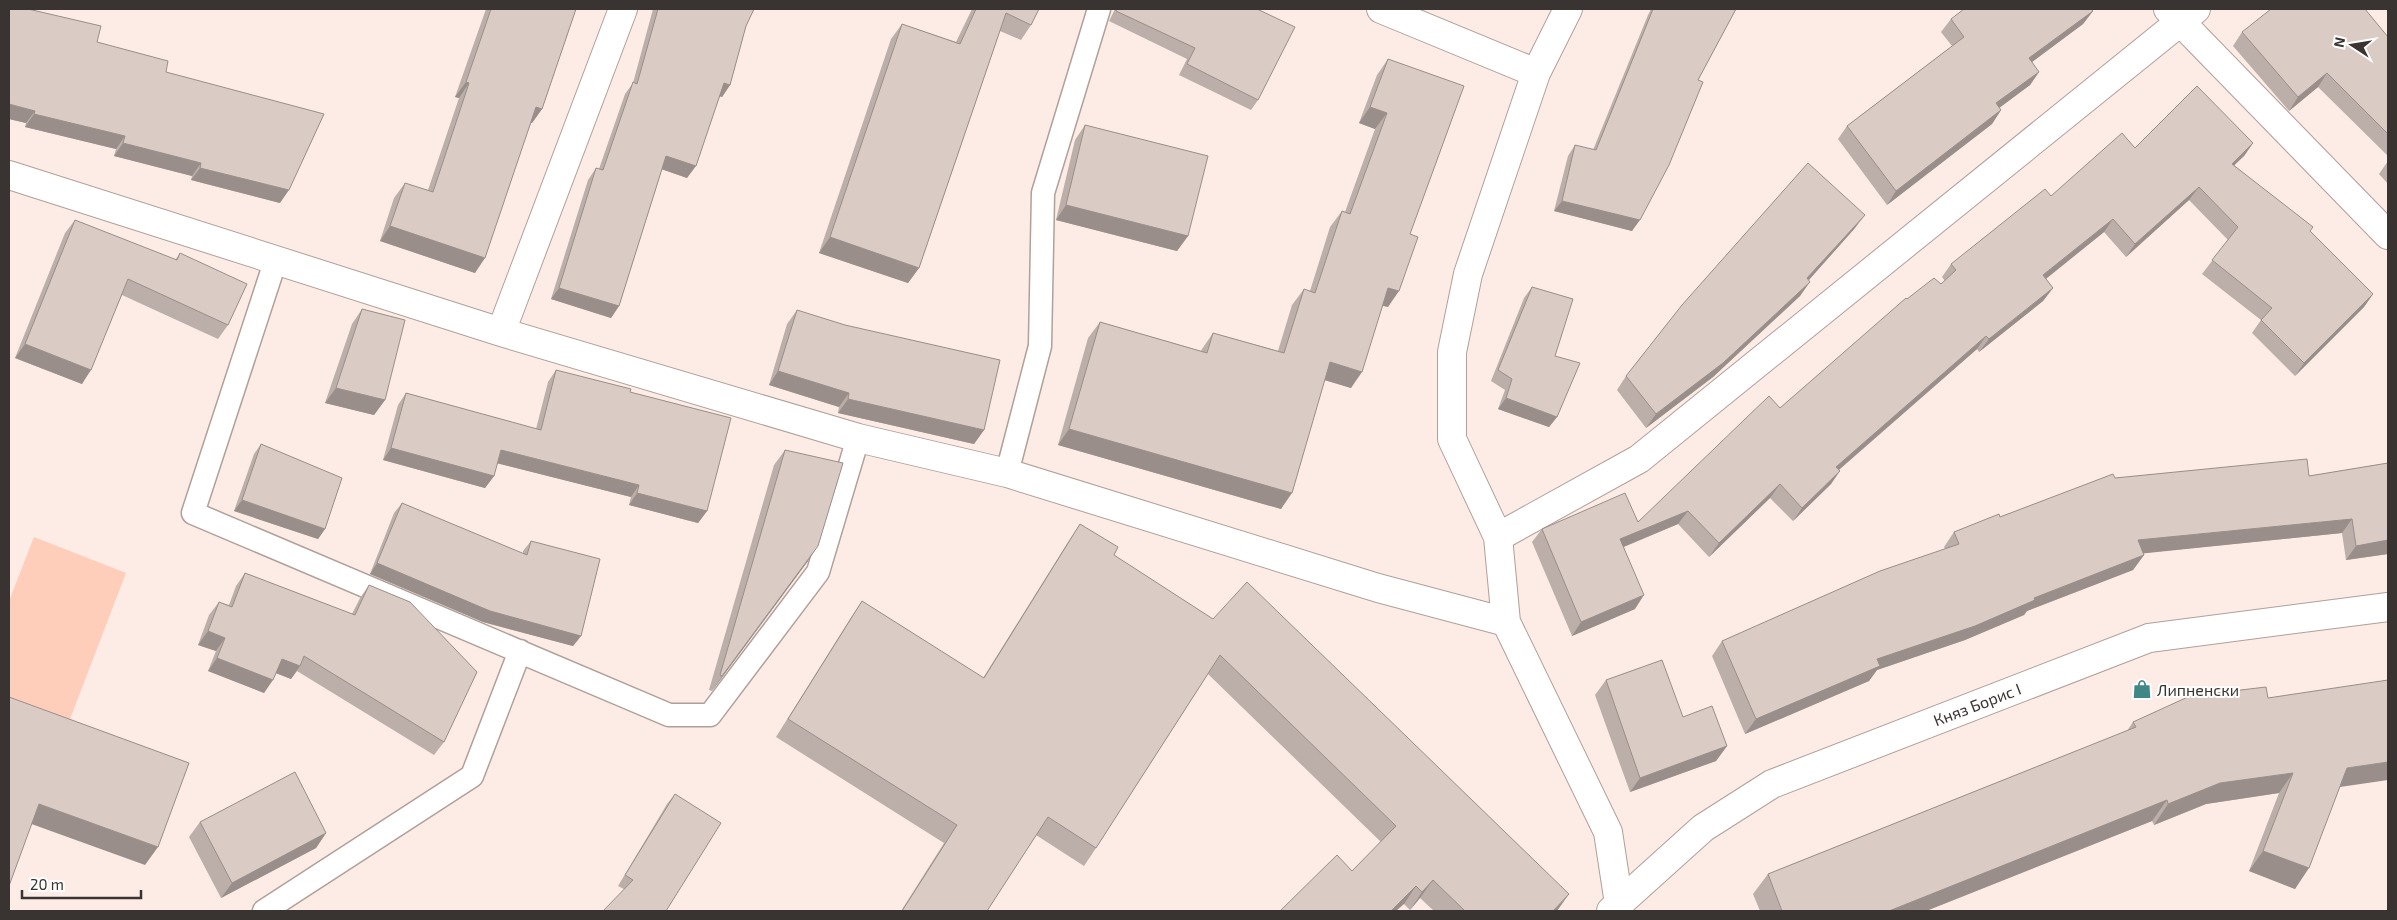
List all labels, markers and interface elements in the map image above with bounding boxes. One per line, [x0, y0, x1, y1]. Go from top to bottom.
north arrow [2327, 20, 2377, 70]
text: N [2329, 35, 2348, 49]
shop icon: Липненски [2131, 678, 2153, 700]
street label: Княз Борис I [1931, 679, 2023, 729]
place label: Липненски [2157, 680, 2239, 699]
scale bar [22, 868, 141, 900]
text: 20 m [30, 875, 64, 893]

